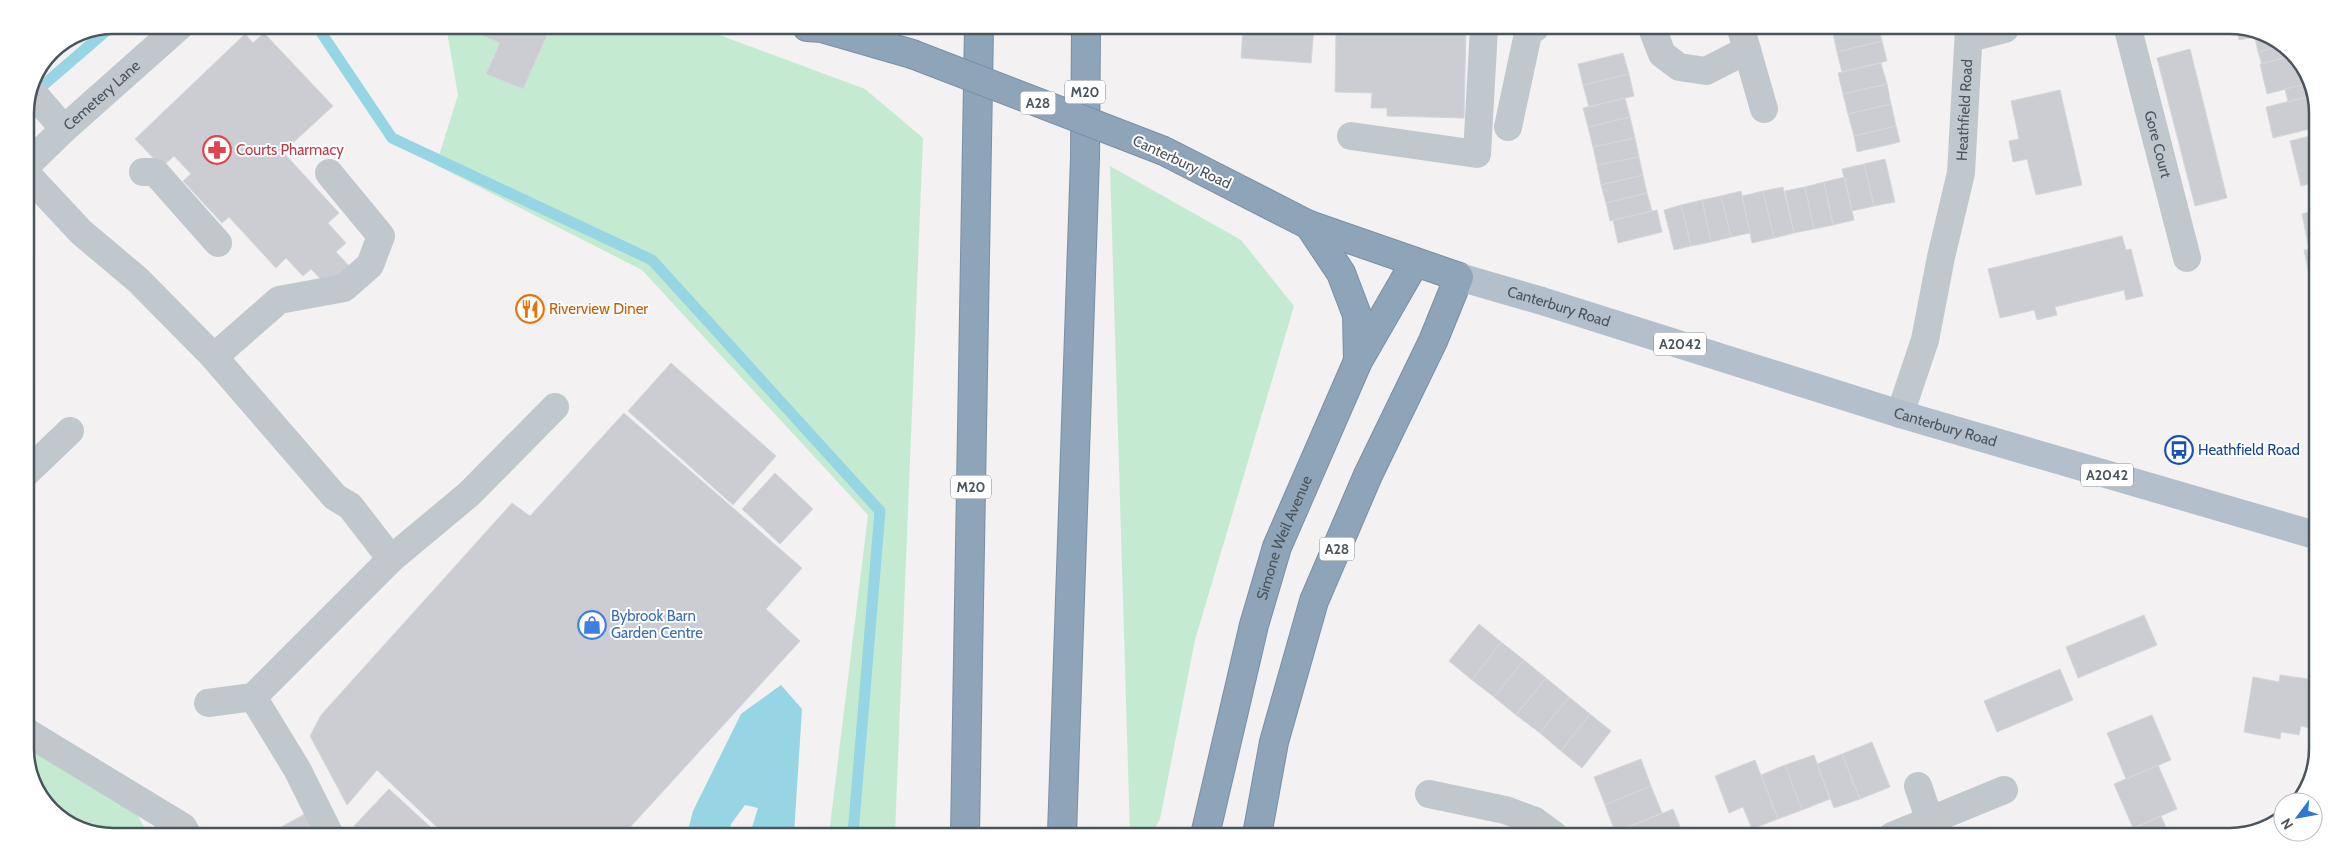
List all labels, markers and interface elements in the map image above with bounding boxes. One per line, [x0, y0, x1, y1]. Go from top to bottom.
street label: Cemetery Lane [60, 56, 144, 134]
street label: Heathfield Road [1953, 59, 1976, 161]
road number: M20 [1065, 80, 1105, 104]
road number: A28 [1020, 92, 1056, 115]
street label: Gore Court [2140, 109, 2175, 180]
street label: Canterbury Road [1130, 131, 1234, 193]
pharmacy icon: Courts Pharmacy [202, 135, 232, 165]
place label: Courts Pharmacy [236, 141, 344, 159]
street label: Canterbury Road [1505, 282, 1612, 331]
restaurant icon: Riverview Diner [515, 294, 545, 324]
place label: Riverview Diner [549, 300, 648, 318]
road number: A2042 [1654, 332, 1706, 356]
street label: Canterbury Road [1891, 404, 1999, 451]
bus stop icon: Heathfield Road [2164, 435, 2194, 465]
place label: Heathfield Road [2198, 441, 2300, 459]
road number: A2042 [2081, 464, 2133, 486]
street label: Simone Weil Avenue [1253, 473, 1316, 602]
road number: M20 [951, 476, 991, 498]
road number: A28 [1320, 538, 1354, 560]
place label: Bybrook Barn Garden Centre [611, 607, 703, 642]
shop icon: Bybrook Barn Garden Centre [577, 610, 607, 640]
north arrow [2273, 792, 2323, 842]
text: N [2277, 815, 2297, 833]

